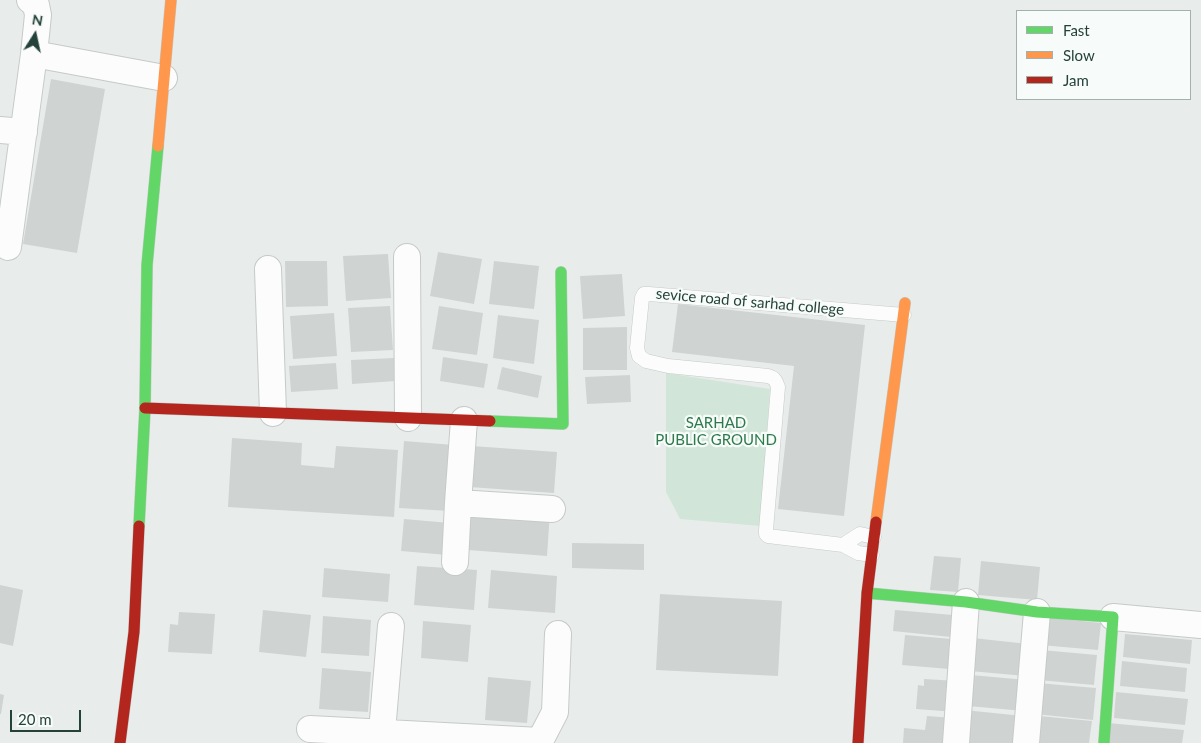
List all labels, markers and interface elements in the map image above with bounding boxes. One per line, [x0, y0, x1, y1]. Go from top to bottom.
north arrow [10, 10, 60, 60]
text: N [31, 10, 44, 29]
legend [1016, 10, 1191, 100]
text: Fast [1063, 21, 1090, 39]
text: Slow [1063, 46, 1095, 64]
text: Jam [1063, 71, 1089, 89]
street label: sevice road of sarhad college [655, 285, 845, 319]
park label: SARHAD PUBLIC GROUND [655, 414, 777, 449]
scale bar [12, 700, 84, 732]
text: 20 m [18, 710, 52, 728]

